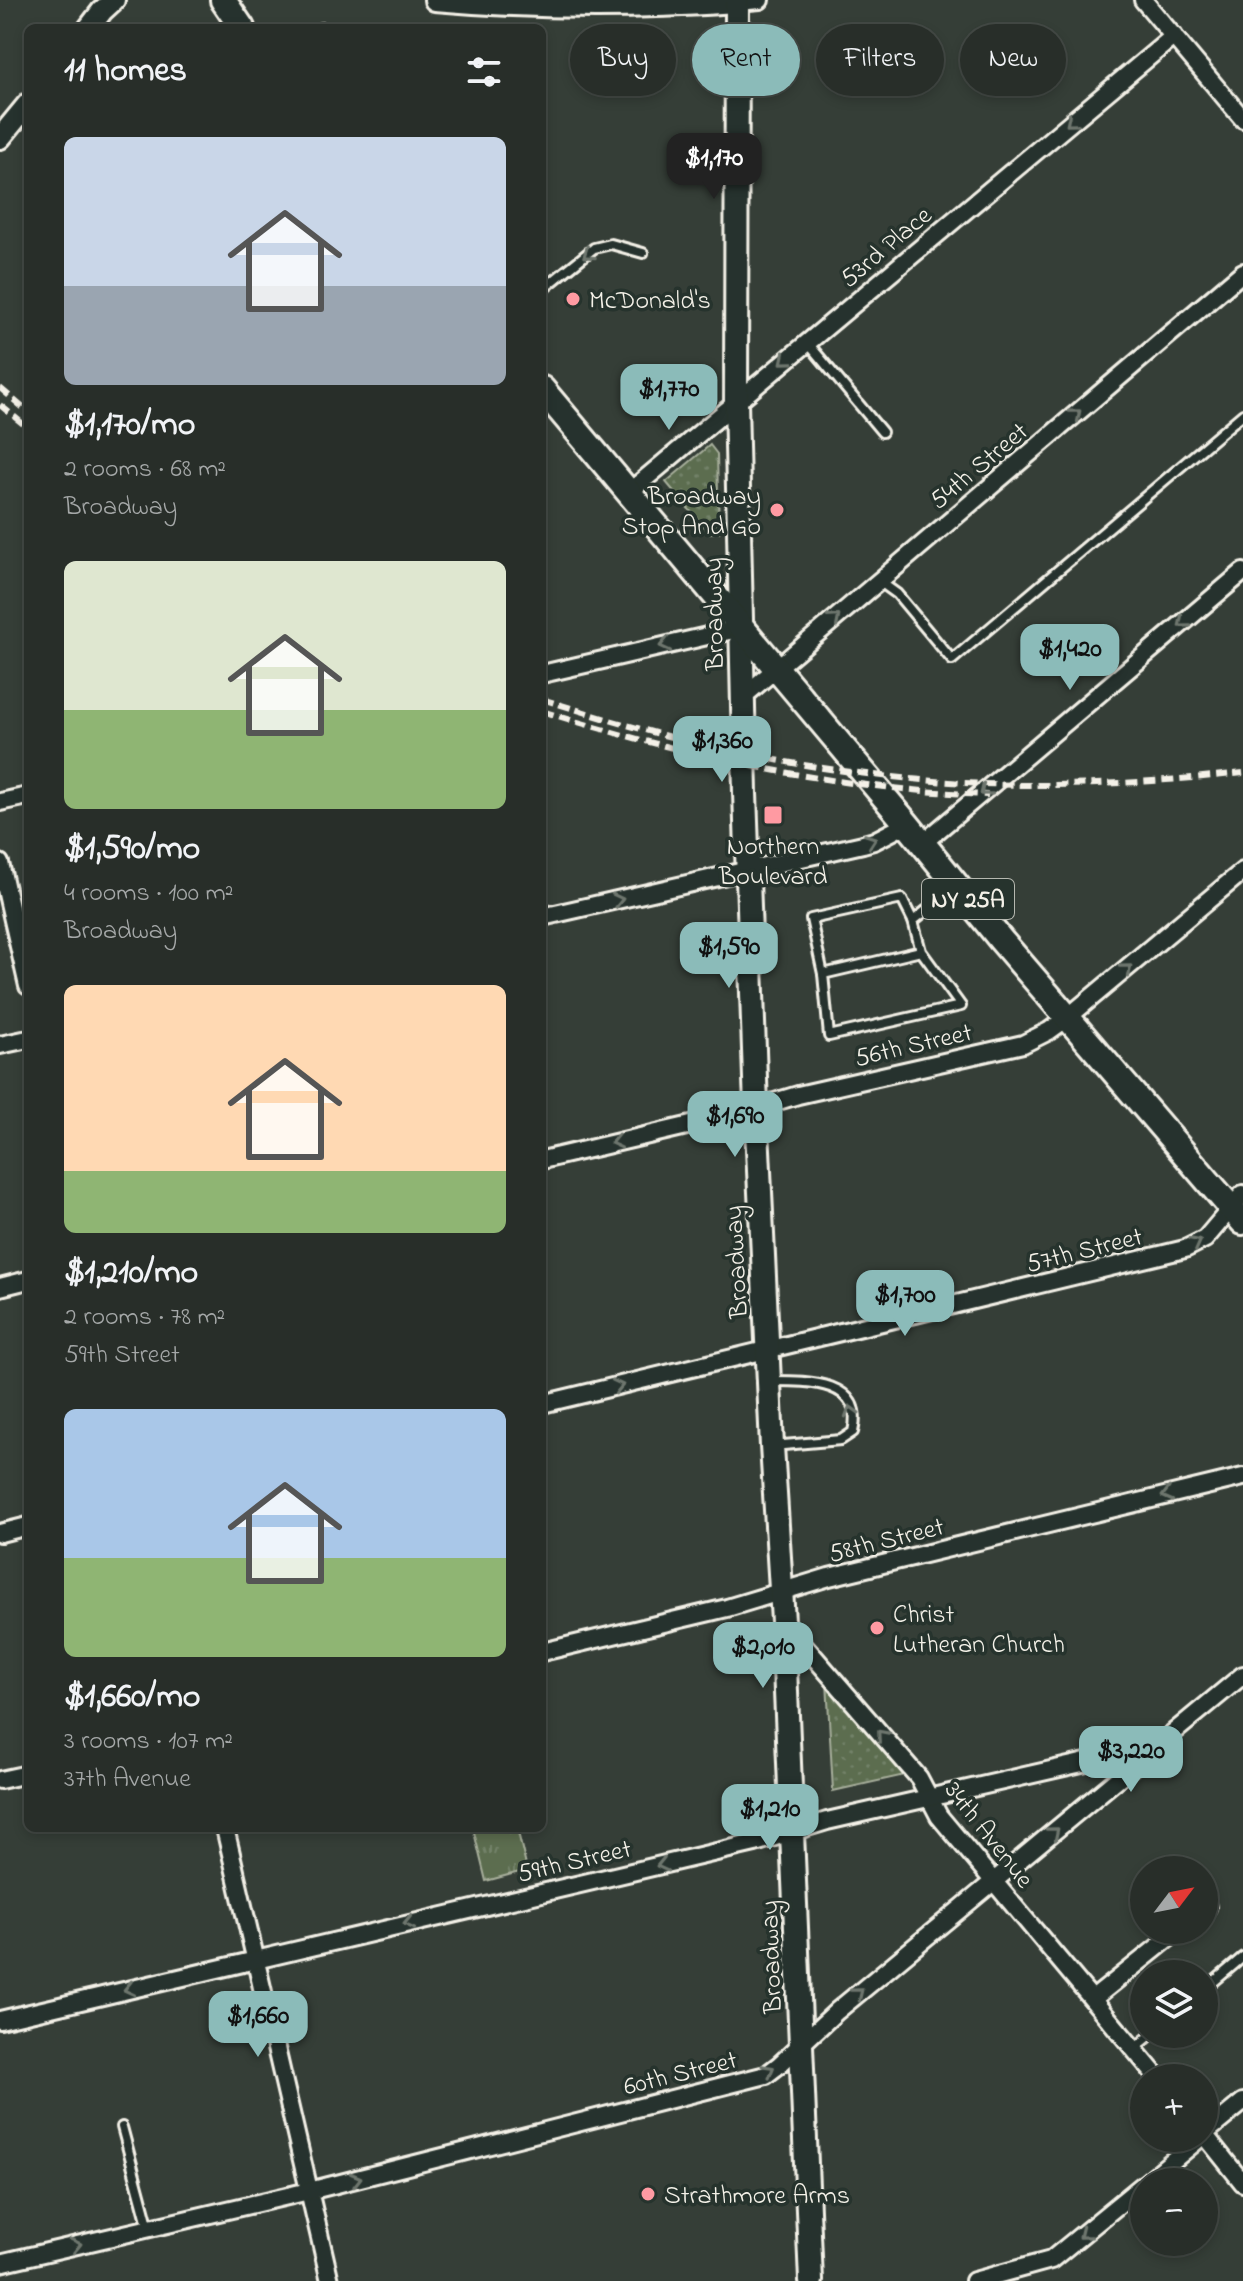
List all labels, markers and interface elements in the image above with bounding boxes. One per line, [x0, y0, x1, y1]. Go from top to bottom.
chip: Buy [570, 24, 676, 96]
chip: Rent [692, 24, 800, 96]
chip: Filters [816, 24, 944, 96]
chip: New [960, 24, 1066, 96]
text: 11 homes [64, 47, 187, 97]
icon: filters [462, 50, 506, 94]
one-way arrow [1066, 112, 1080, 127]
pin: $1,170 [649, 133, 779, 201]
text: $1,170 [685, 140, 743, 178]
icon: home [213, 189, 357, 333]
street label: 53rd Place [833, 198, 941, 298]
one-way arrow [583, 245, 597, 260]
place label: McDonald's [589, 283, 711, 321]
marker: McDonald's [564, 290, 582, 308]
one-way arrow [780, 350, 794, 365]
pin: $1,770 [604, 364, 734, 432]
text: $1,770 [638, 371, 700, 409]
text: $1,170/mo [64, 401, 195, 451]
one-way arrow [1066, 409, 1081, 424]
street label: 54th Street [922, 414, 1038, 520]
text: 2 rooms · 68 m² [64, 451, 226, 489]
place label: Broadway Stop And Go [622, 479, 761, 547]
text: Broadway [64, 489, 177, 527]
marker: Broadway Stop And Go [768, 501, 786, 519]
street label: Broadway [696, 557, 736, 672]
icon: home [213, 613, 357, 757]
one-way arrow [1178, 613, 1193, 628]
one-way arrow [826, 614, 841, 629]
pin: $1,420 [1005, 624, 1135, 692]
text: $1,420 [1038, 631, 1102, 669]
one-way arrow [659, 635, 673, 652]
pin: $1,360 [657, 716, 787, 784]
text: $1,360 [691, 723, 753, 761]
one-way arrow [980, 781, 994, 796]
marker: Northern Boulevard [762, 804, 784, 826]
text: $1,590/mo [64, 825, 200, 875]
place label: Northern Boulevard [718, 829, 828, 897]
one-way arrow [863, 834, 877, 850]
text: 4 rooms · 100 m² [64, 875, 233, 913]
road number: NY 25A [922, 879, 1014, 919]
one-way arrow [611, 892, 624, 909]
text: Broadway [64, 913, 177, 951]
pin: $1,590 [664, 922, 794, 990]
text: $1,590 [698, 929, 760, 967]
one-way arrow [1118, 964, 1133, 979]
street label: 56th Street [851, 1015, 976, 1079]
icon: home [213, 1037, 357, 1181]
pin: $1,690 [670, 1091, 800, 1159]
text: $1,690 [706, 1098, 764, 1136]
one-way arrow [610, 1133, 623, 1150]
street label: Broadway [716, 1204, 760, 1320]
street label: 57th Street [1023, 1219, 1147, 1285]
one-way arrow [1187, 1237, 1202, 1252]
text: $1,210/mo [64, 1249, 198, 1299]
pin: $1,700 [840, 1270, 970, 1338]
text: $1,700 [874, 1277, 936, 1315]
text: 2 rooms · 78 m² [64, 1299, 225, 1337]
text: 59th Street [64, 1337, 180, 1375]
one-way arrow [610, 1378, 624, 1395]
one-way arrow [843, 1405, 860, 1418]
icon: home [213, 1461, 357, 1605]
one-way arrow [1161, 1486, 1175, 1503]
street label: 58th Street [825, 1509, 949, 1575]
place label: Christ Lutheran Church [893, 1597, 1065, 1665]
marker: Christ Lutheran Church [868, 1619, 886, 1637]
pin: $2,010 [698, 1622, 828, 1690]
text: $2,010 [731, 1629, 795, 1667]
text: $1,660/mo [64, 1673, 200, 1723]
text: 3 rooms · 107 m² [64, 1723, 233, 1761]
pin: $3,220 [1066, 1726, 1196, 1794]
one-way arrow [877, 1730, 892, 1745]
text: $3,220 [1097, 1733, 1165, 1771]
text: 37th Avenue [64, 1761, 191, 1799]
street label: 34th Avenue [934, 1774, 1042, 1898]
pin: $1,210 [705, 1784, 835, 1852]
text: $1,210 [740, 1791, 800, 1829]
one-way arrow [1045, 1827, 1059, 1842]
street label: 59th Street [514, 1831, 636, 1894]
one-way arrow [656, 1855, 669, 1872]
north arrow [1130, 1856, 1218, 1944]
map controls [1130, 1856, 1218, 2256]
street label: Broadway [752, 1900, 794, 2015]
one-way arrow [403, 1914, 416, 1931]
button: layers [1130, 1960, 1218, 2048]
one-way arrow [122, 1980, 136, 1997]
one-way arrow [849, 1988, 863, 2003]
pin: $1,660 [193, 1991, 323, 2059]
text: $1,660 [227, 1998, 289, 2036]
street label: 60th Street [620, 2042, 742, 2107]
button: + [1130, 2064, 1218, 2152]
one-way arrow [761, 2065, 775, 2080]
button: − [1130, 2168, 1218, 2256]
one-way arrow [349, 2172, 363, 2189]
place label: Strathmore Arms [664, 2178, 850, 2216]
marker: Strathmore Arms [639, 2185, 657, 2203]
one-way arrow [1079, 2224, 1093, 2239]
one-way arrow [69, 2237, 82, 2254]

